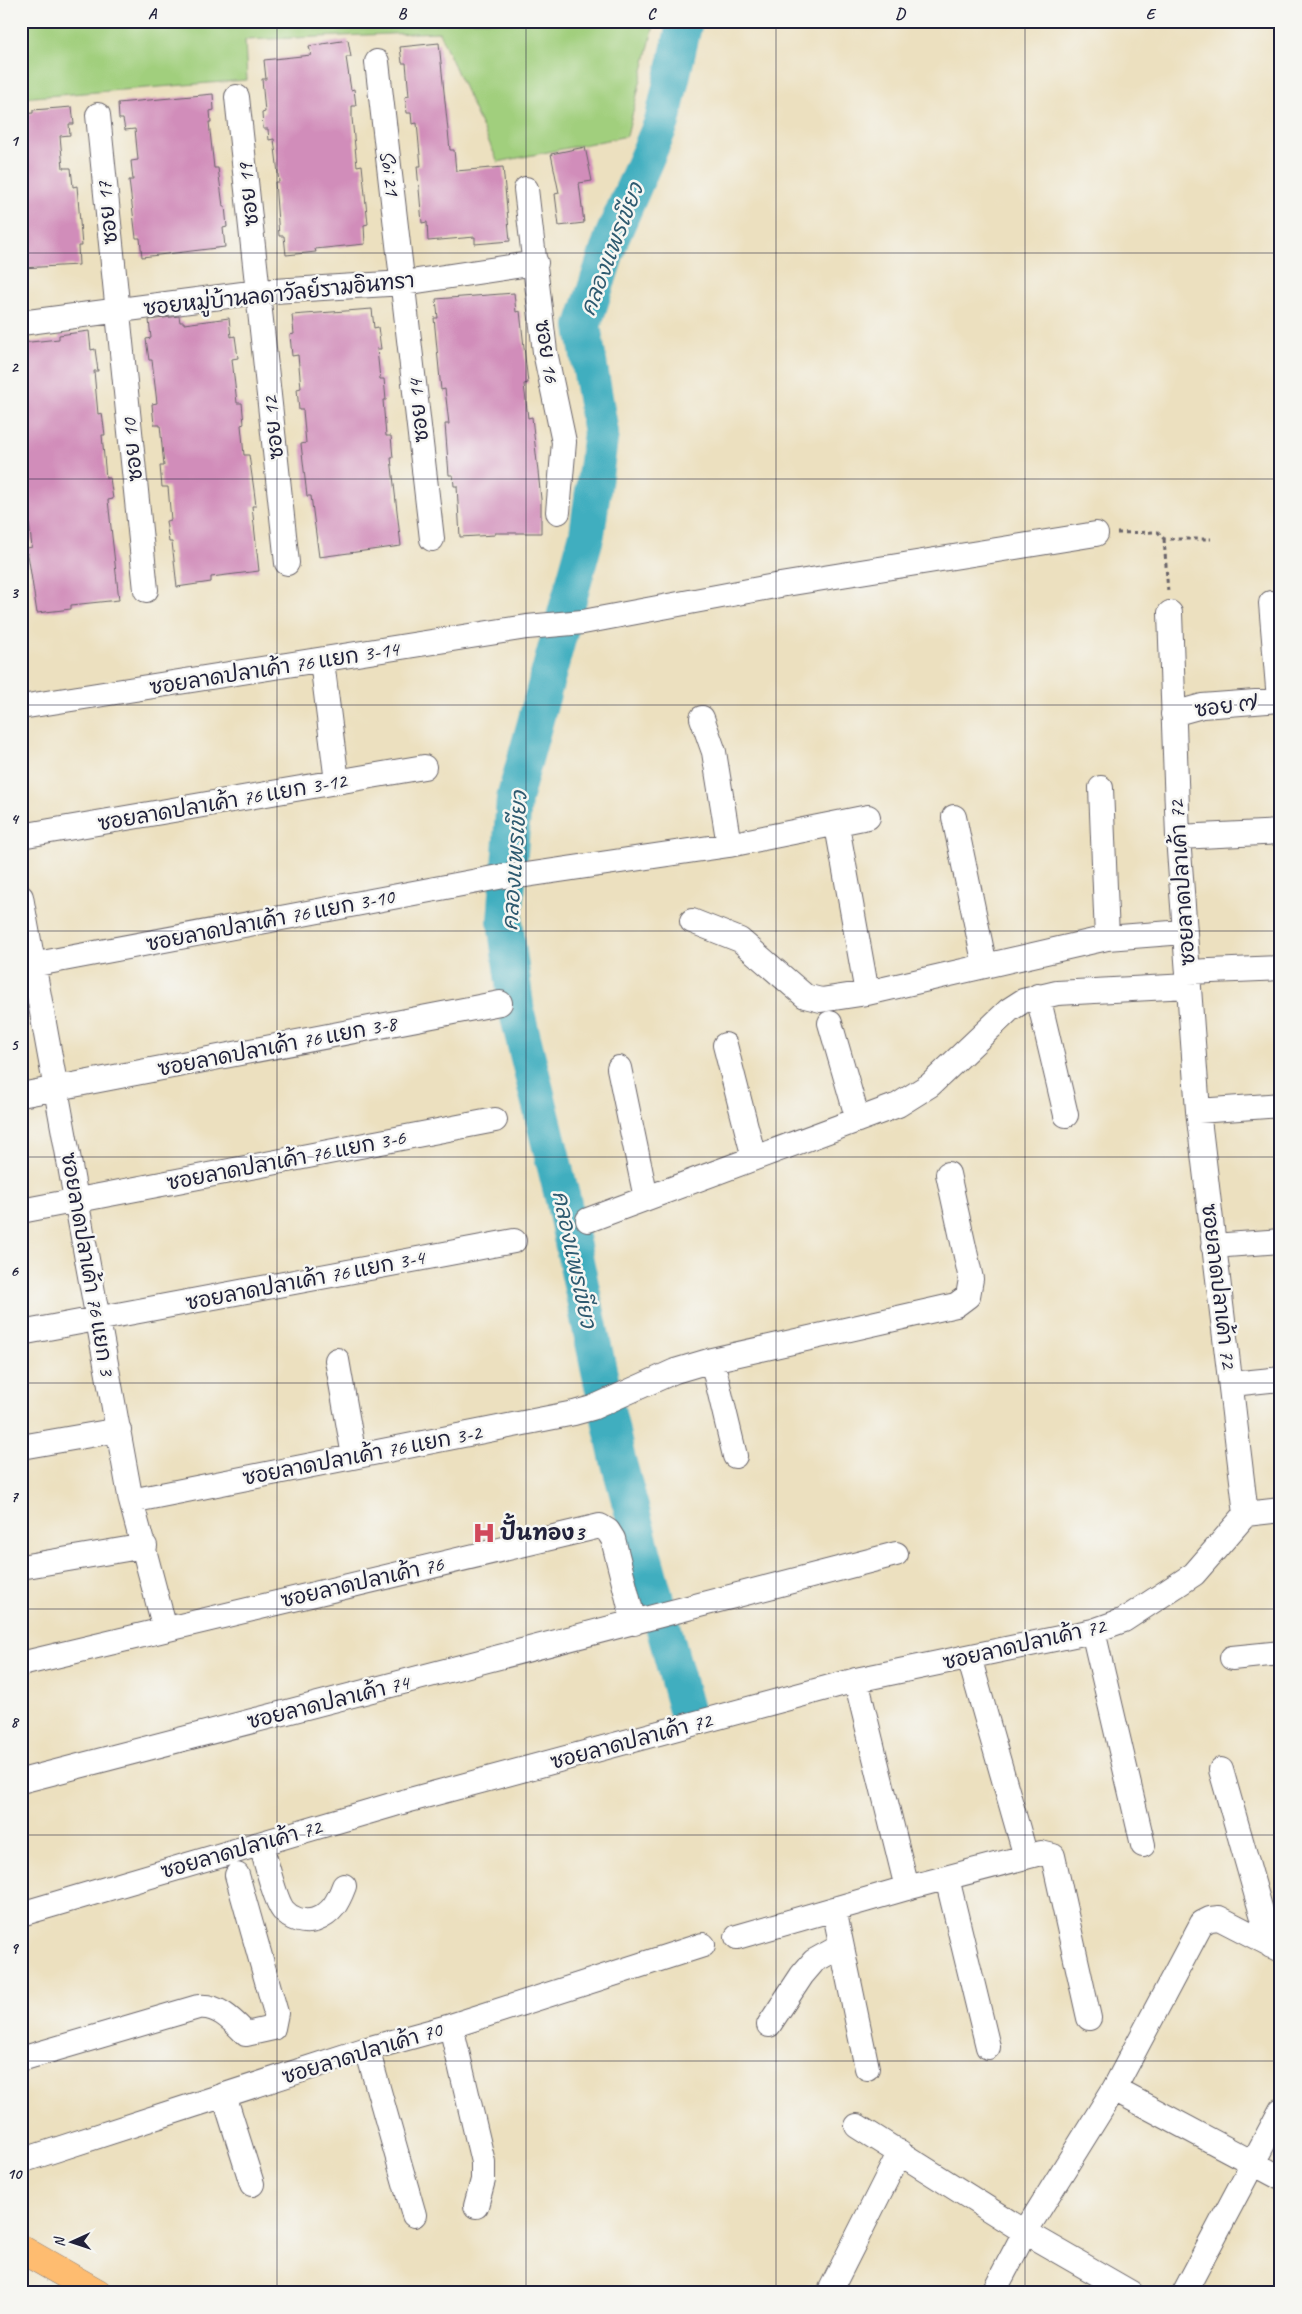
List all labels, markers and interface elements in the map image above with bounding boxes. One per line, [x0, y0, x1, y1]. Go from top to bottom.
text: A [148, 4, 158, 24]
text: B [398, 4, 408, 24]
text: C [647, 4, 657, 24]
text: D [895, 4, 906, 24]
text: E [1146, 4, 1157, 24]
text: 1 [10, 131, 19, 151]
street label: Soi 21 [374, 149, 406, 199]
street label: ซอย 19 [232, 161, 264, 228]
water label: คลองแพรเขียว [574, 178, 650, 319]
street label: ซอย 17 [91, 179, 123, 246]
street label: ซอยหมู่บ้านลดาวัลย์รามอินทรา [142, 267, 416, 324]
street label: ซอย 16 [529, 318, 565, 385]
text: 2 [10, 357, 19, 377]
street label: ซอย 14 [402, 376, 434, 444]
street label: ซอย 12 [257, 394, 289, 461]
street label: ซอย 10 [116, 416, 148, 483]
text: 3 [10, 583, 19, 603]
street label: ซอยลาดปลาเค้า 76 แยก 3-14 [148, 635, 403, 701]
street label: ซอย ๗ [1193, 689, 1260, 723]
street label: ซอยลาดปลาเค้า 76 แยก 3-12 [96, 767, 350, 837]
water label: คลองแพรเขียว [496, 789, 534, 932]
street label: ซอยลาดปลาเค้า 72 [1163, 798, 1201, 967]
text: 4 [10, 809, 19, 829]
street label: ซอยลาดปลาเค้า 76 แยก 3-10 [144, 883, 398, 957]
street label: ซอยลาดปลาเค้า 76 แยก 3-8 [155, 1010, 401, 1082]
text: 5 [11, 1035, 20, 1055]
street label: ซอยลาดปลาเค้า 76 แยก 3-6 [164, 1124, 408, 1196]
street label: ซอยลาดปลาเค้า 76 แยก 3 [56, 1150, 121, 1379]
water label: คลองแพรเขียว [546, 1188, 602, 1332]
street label: ซอยลาดปลาเค้า 72 [1196, 1202, 1242, 1371]
street label: ซอยลาดปลาเค้า 76 แยก 3-4 [183, 1244, 429, 1316]
text: 6 [10, 1261, 19, 1281]
street label: ซอยลาดปลาเค้า 76 แยก 3-2 [240, 1419, 485, 1491]
text: 7 [10, 1487, 19, 1507]
place label: ปั้นทอง3 [500, 1513, 586, 1546]
hospital icon: ปั้นทอง3 [471, 1520, 497, 1546]
street label: ซอยลาดปลาเค้า 76 [278, 1551, 446, 1613]
street label: ซอยลาดปลาเค้า 72 [940, 1612, 1109, 1675]
street label: ซอยลาดปลาเค้า 74 [244, 1669, 414, 1735]
street label: ซอยลาดปลาเค้า 72 [547, 1707, 716, 1775]
text: 8 [10, 1712, 19, 1732]
street label: ซอยลาดปลาเค้า 72 [158, 1813, 326, 1884]
text: 9 [10, 1938, 19, 1958]
street label: ซอยลาดปลาเค้า 70 [279, 2016, 447, 2090]
text: 10 [7, 2164, 23, 2184]
north arrow [48, 2216, 98, 2266]
text: N [51, 2236, 68, 2247]

